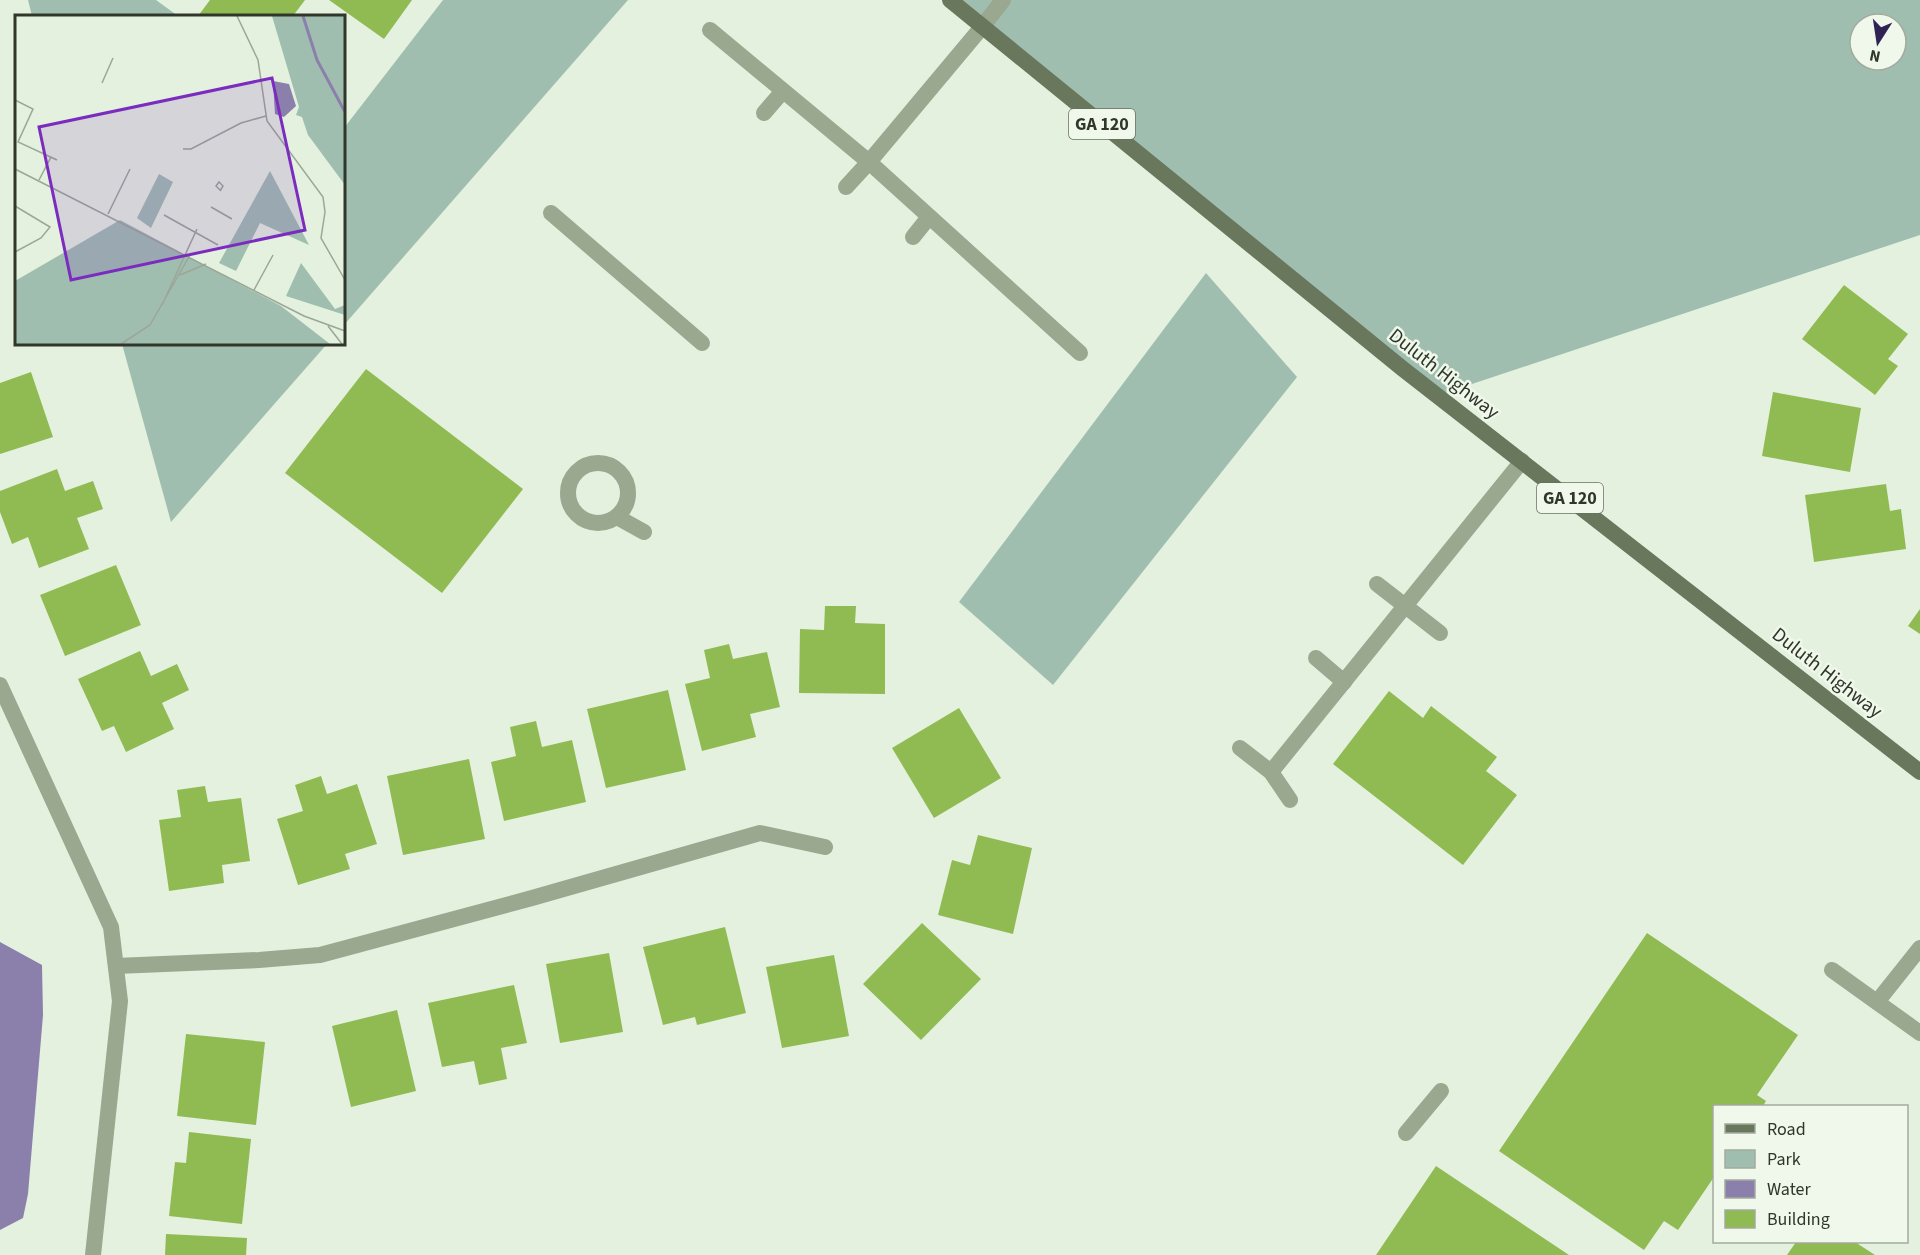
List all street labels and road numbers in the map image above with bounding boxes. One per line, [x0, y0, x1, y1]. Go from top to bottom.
road number: GA 120 [1069, 109, 1135, 139]
street label: Duluth Highway [1383, 322, 1506, 426]
road number: GA 120 [1537, 483, 1603, 513]
street label: Duluth Highway [1766, 621, 1889, 725]

